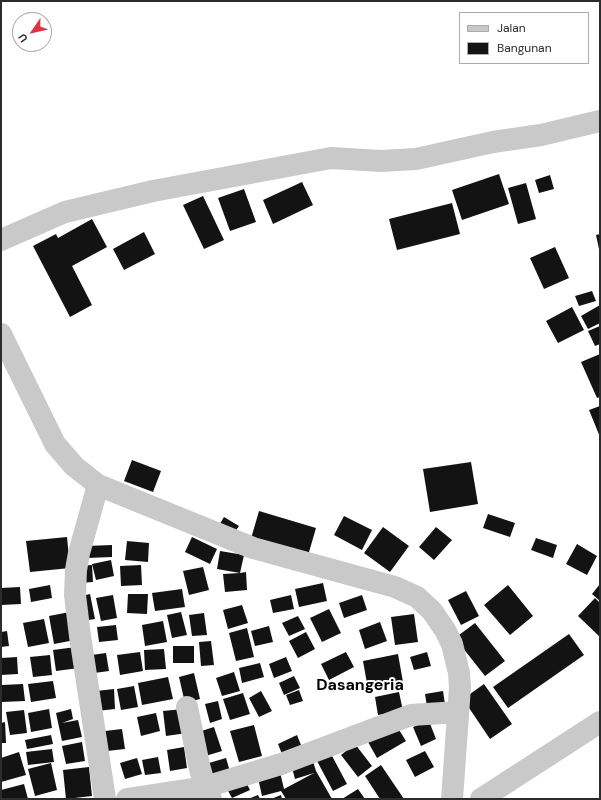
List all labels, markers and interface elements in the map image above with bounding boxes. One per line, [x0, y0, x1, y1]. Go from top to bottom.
north arrow [12, 12, 52, 52]
legend [459, 12, 589, 64]
text: Jalan [497, 20, 526, 36]
text: U [15, 31, 31, 45]
text: Bangunan [497, 40, 552, 56]
district label: Dasangeria [316, 676, 404, 696]

